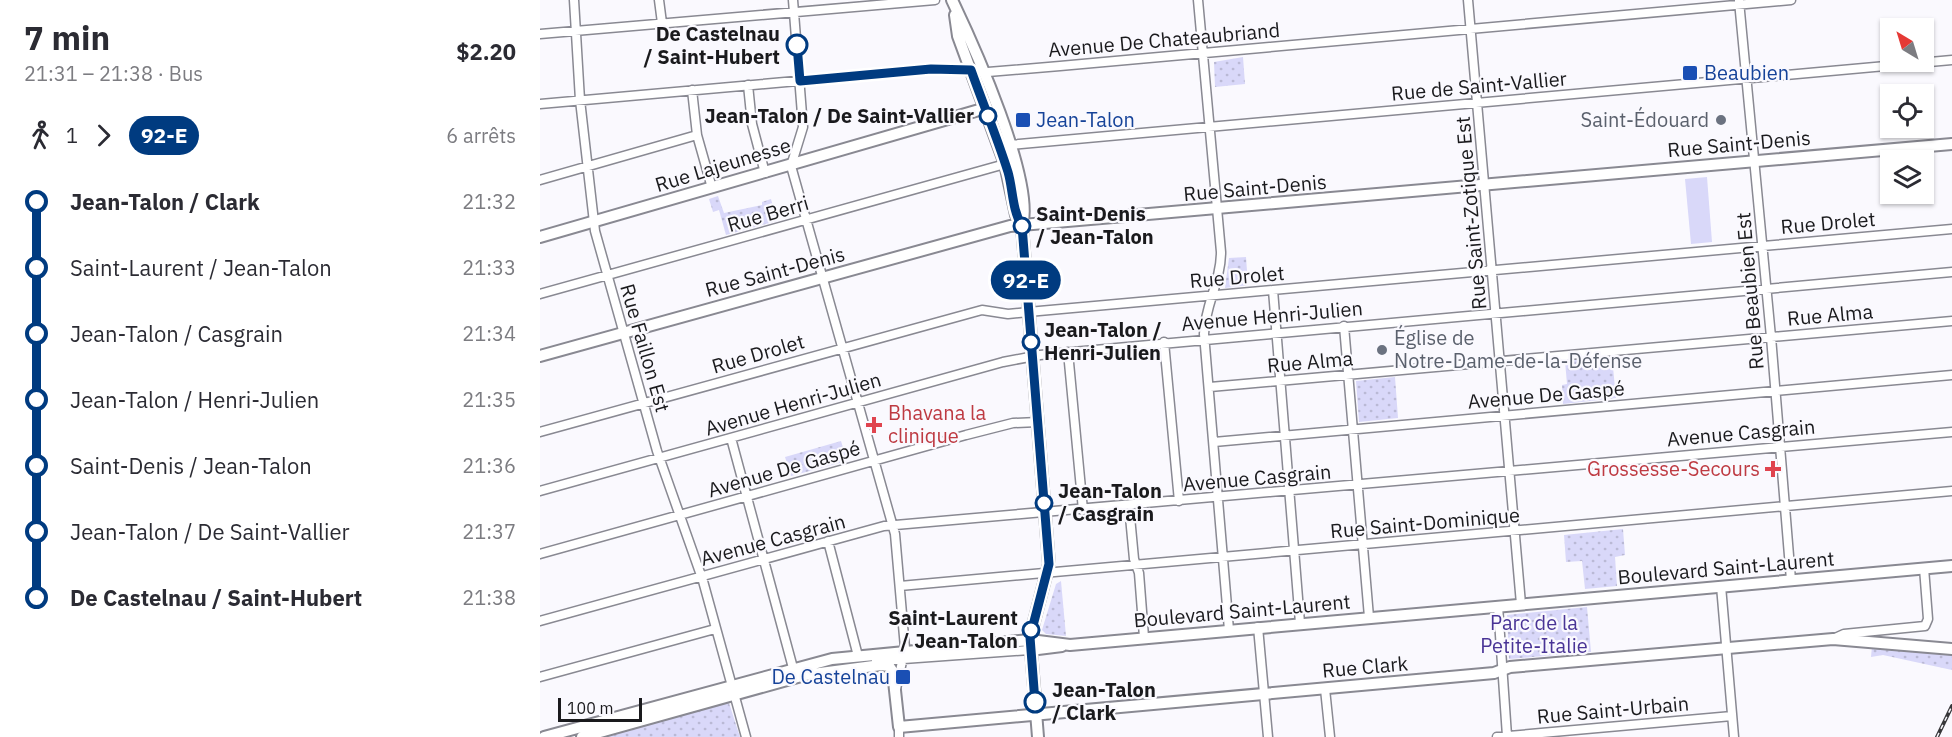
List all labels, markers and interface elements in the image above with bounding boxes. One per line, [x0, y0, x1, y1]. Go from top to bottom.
text: 7 min [24, 16, 110, 59]
street label: Avenue De Chateaubriand [1047, 16, 1281, 63]
north arrow [1880, 18, 1934, 72]
map controls [1880, 18, 1934, 204]
place label: De Castelnau / Saint-Hubert [643, 20, 780, 70]
marker: De Castelnau / Saint-Hubert [786, 34, 808, 56]
text: $2.20 [456, 37, 516, 66]
place label: Beaubien [1704, 59, 1789, 86]
text: 21:31 – 21:38 · Bus [24, 60, 203, 87]
street label: Rue de Saint-Vallier [1390, 64, 1568, 107]
marker: Beaubien [1681, 64, 1699, 82]
button: locate [1880, 84, 1934, 138]
place label: Jean-Talon / De Saint-Vallier [705, 102, 974, 129]
place label: Jean-Talon [1036, 106, 1135, 133]
place label: Saint-Édouard [1581, 106, 1709, 133]
marker: Jean-Talon / De Saint-Vallier [979, 107, 997, 125]
marker: Jean-Talon [1014, 111, 1032, 129]
marker: Saint-Édouard [1714, 113, 1728, 127]
street label: Rue Saint-Zotique Est [1449, 115, 1492, 311]
icon: walk [24, 119, 57, 152]
icon: forward [87, 119, 120, 152]
text: 92-E [141, 121, 187, 149]
text: 1 [66, 122, 78, 149]
text: 6 arrêts [446, 122, 516, 149]
street label: Rue Saint-Denis [1666, 124, 1812, 163]
street label: Rue Lajeunesse [652, 131, 794, 198]
button: layers [1880, 150, 1934, 204]
street label: Rue Saint-Denis [1182, 168, 1328, 207]
text: Jean-Talon / Clark [70, 187, 260, 216]
text: 21:32 [462, 188, 516, 215]
street label: Rue Berri [724, 189, 812, 238]
place label: Saint-Denis / Jean-Talon [1036, 200, 1154, 250]
street label: Rue Drolet [1779, 205, 1877, 240]
street label: Rue Beaubien Est [1729, 211, 1770, 371]
marker: Saint-Denis / Jean-Talon [1013, 217, 1031, 235]
street label: Rue Saint-Denis [702, 240, 848, 303]
text: Saint-Laurent / Jean-Talon [70, 253, 332, 282]
text: 21:33 [462, 254, 516, 281]
street label: Rue Drolet [1188, 259, 1286, 294]
line badge: 92-E [984, 260, 1068, 300]
text: 92-E [1003, 266, 1049, 294]
street label: Rue Faillon Est [614, 281, 677, 415]
street label: Avenue Henri-Julien [1180, 294, 1364, 337]
street label: Rue Alma [1786, 297, 1874, 332]
place label: Jean-Talon / Henri-Julien [1044, 316, 1162, 366]
text: Jean-Talon / Casgrain [70, 319, 283, 348]
text: 21:34 [462, 320, 516, 347]
place label: Église de Notre-Dame-de-la-Défense [1394, 324, 1642, 374]
street label: Rue Drolet [708, 327, 807, 380]
marker: Jean-Talon / Henri-Julien [1022, 333, 1040, 351]
marker: Église de Notre-Dame-de-la-Défense [1375, 343, 1389, 357]
street label: Rue Alma [1266, 344, 1354, 379]
street label: Avenue Henri-Julien [702, 365, 884, 442]
street label: Avenue De Gaspé [1466, 374, 1626, 415]
text: Jean-Talon / Henri-Julien [70, 385, 319, 414]
text: 21:35 [462, 386, 516, 413]
place label: Bhavana la clinique [888, 399, 986, 449]
street label: Avenue Casgrain [1666, 413, 1816, 452]
marker: Bhavana la clinique [865, 416, 883, 434]
street label: Avenue De Gaspé [704, 434, 863, 503]
text: Saint-Denis / Jean-Talon [70, 451, 312, 480]
text: 21:36 [462, 452, 516, 479]
place label: Grossesse-Secours [1587, 455, 1760, 482]
street label: Avenue Casgrain [1182, 458, 1332, 497]
marker: Grossesse-Secours [1764, 460, 1782, 478]
place label: Jean-Talon / Casgrain [1058, 477, 1162, 527]
marker: Jean-Talon / Casgrain [1035, 494, 1053, 512]
street label: Rue Saint-Dominique [1329, 501, 1521, 544]
street label: Avenue Casgrain [697, 507, 848, 572]
text: Jean-Talon / De Saint-Vallier [70, 517, 350, 546]
text: 21:37 [462, 518, 516, 545]
street label: Boulevard Saint-Laurent [1616, 545, 1836, 590]
text: De Castelnau / Saint-Hubert [70, 583, 362, 612]
text: 21:38 [462, 584, 516, 611]
street label: Boulevard Saint-Laurent [1132, 588, 1352, 633]
place label: Saint-Laurent / Jean-Talon [888, 604, 1018, 654]
park label: Parc de la Petite-Italie [1480, 609, 1588, 659]
marker: Saint-Laurent / Jean-Talon [1022, 621, 1040, 639]
street label: Rue Clark [1321, 649, 1410, 684]
place label: De Castelnau [771, 663, 890, 690]
marker: De Castelnau [894, 668, 912, 686]
place label: Jean-Talon / Clark [1052, 676, 1156, 726]
street label: Rue Saint-Urbain [1536, 689, 1690, 730]
marker: Jean-Talon / Clark [1024, 691, 1046, 713]
scale bar [558, 695, 642, 722]
text: 100 m [567, 698, 614, 718]

